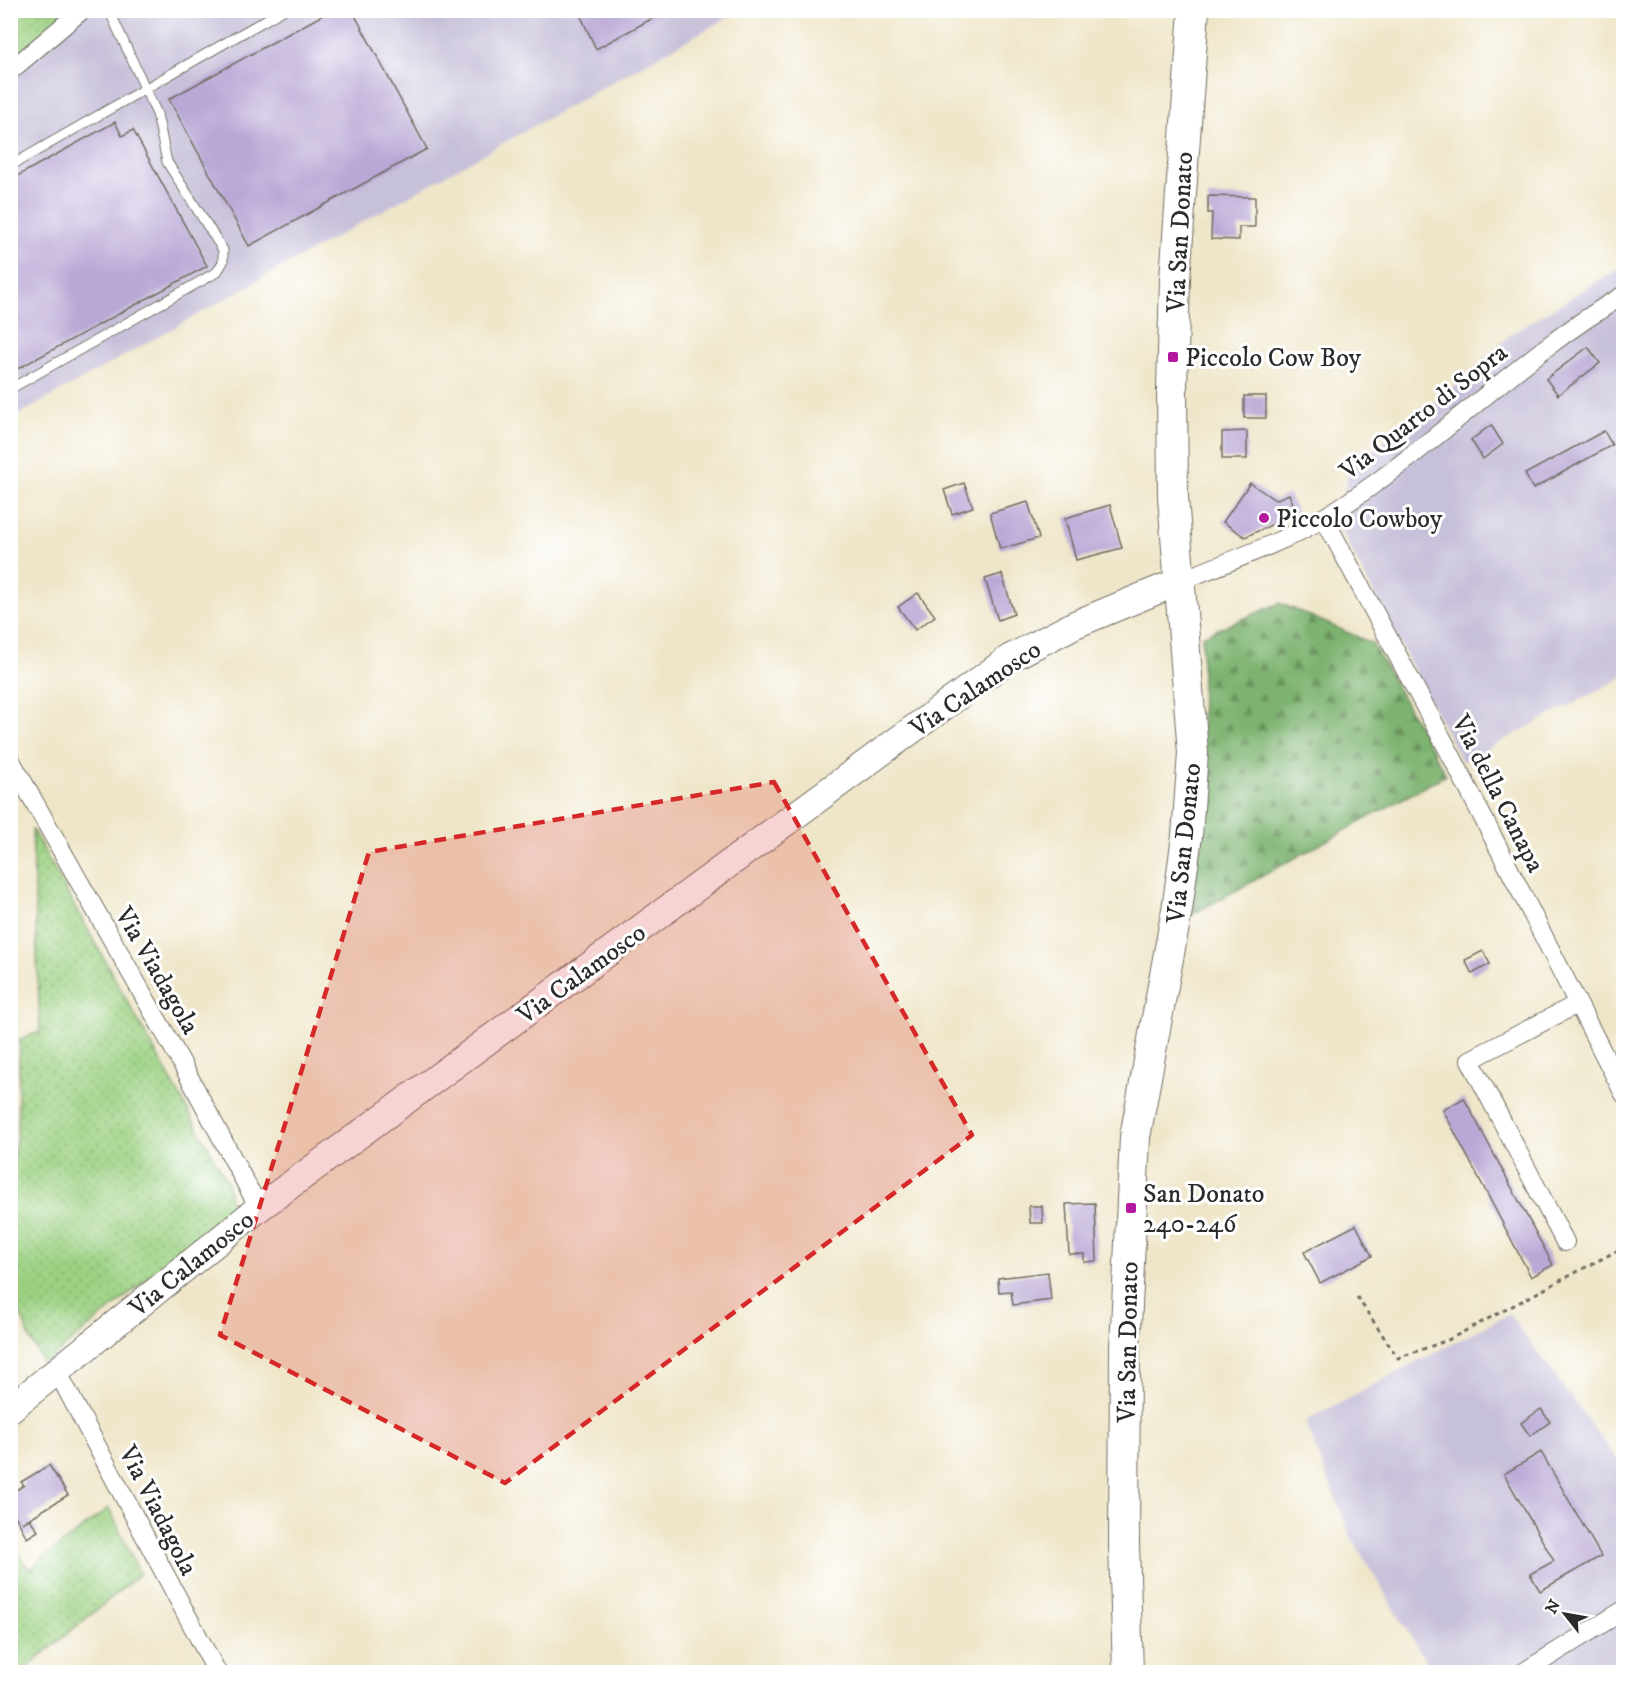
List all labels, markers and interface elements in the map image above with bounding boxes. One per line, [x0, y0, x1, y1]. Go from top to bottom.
street label: Via San Donato [1160, 151, 1201, 314]
street label: Via Quarto di Sopra [1333, 336, 1514, 489]
place label: Piccolo Cow Boy [1185, 342, 1362, 375]
marker: Piccolo Cow Boy [1166, 350, 1180, 364]
place label: Piccolo Cowboy [1276, 503, 1443, 536]
marker: Piccolo Cowboy [1257, 511, 1271, 525]
street label: Via Calamosco [903, 633, 1048, 746]
street label: Via della Canapa [1443, 708, 1552, 878]
street label: Via San Donato [1160, 761, 1209, 926]
street label: Via Viadagola [106, 900, 206, 1040]
street label: Via Calamosco [510, 916, 653, 1033]
place label: San Donato 240-246 [1143, 1178, 1264, 1241]
marker: San Donato 240-246 [1124, 1201, 1138, 1215]
street label: Via Calamosco [122, 1204, 261, 1325]
street label: Via San Donato [1111, 1261, 1146, 1424]
street label: Via Viadagola [110, 1439, 205, 1581]
north arrow [1535, 1584, 1595, 1644]
text: N [1541, 1596, 1565, 1618]

